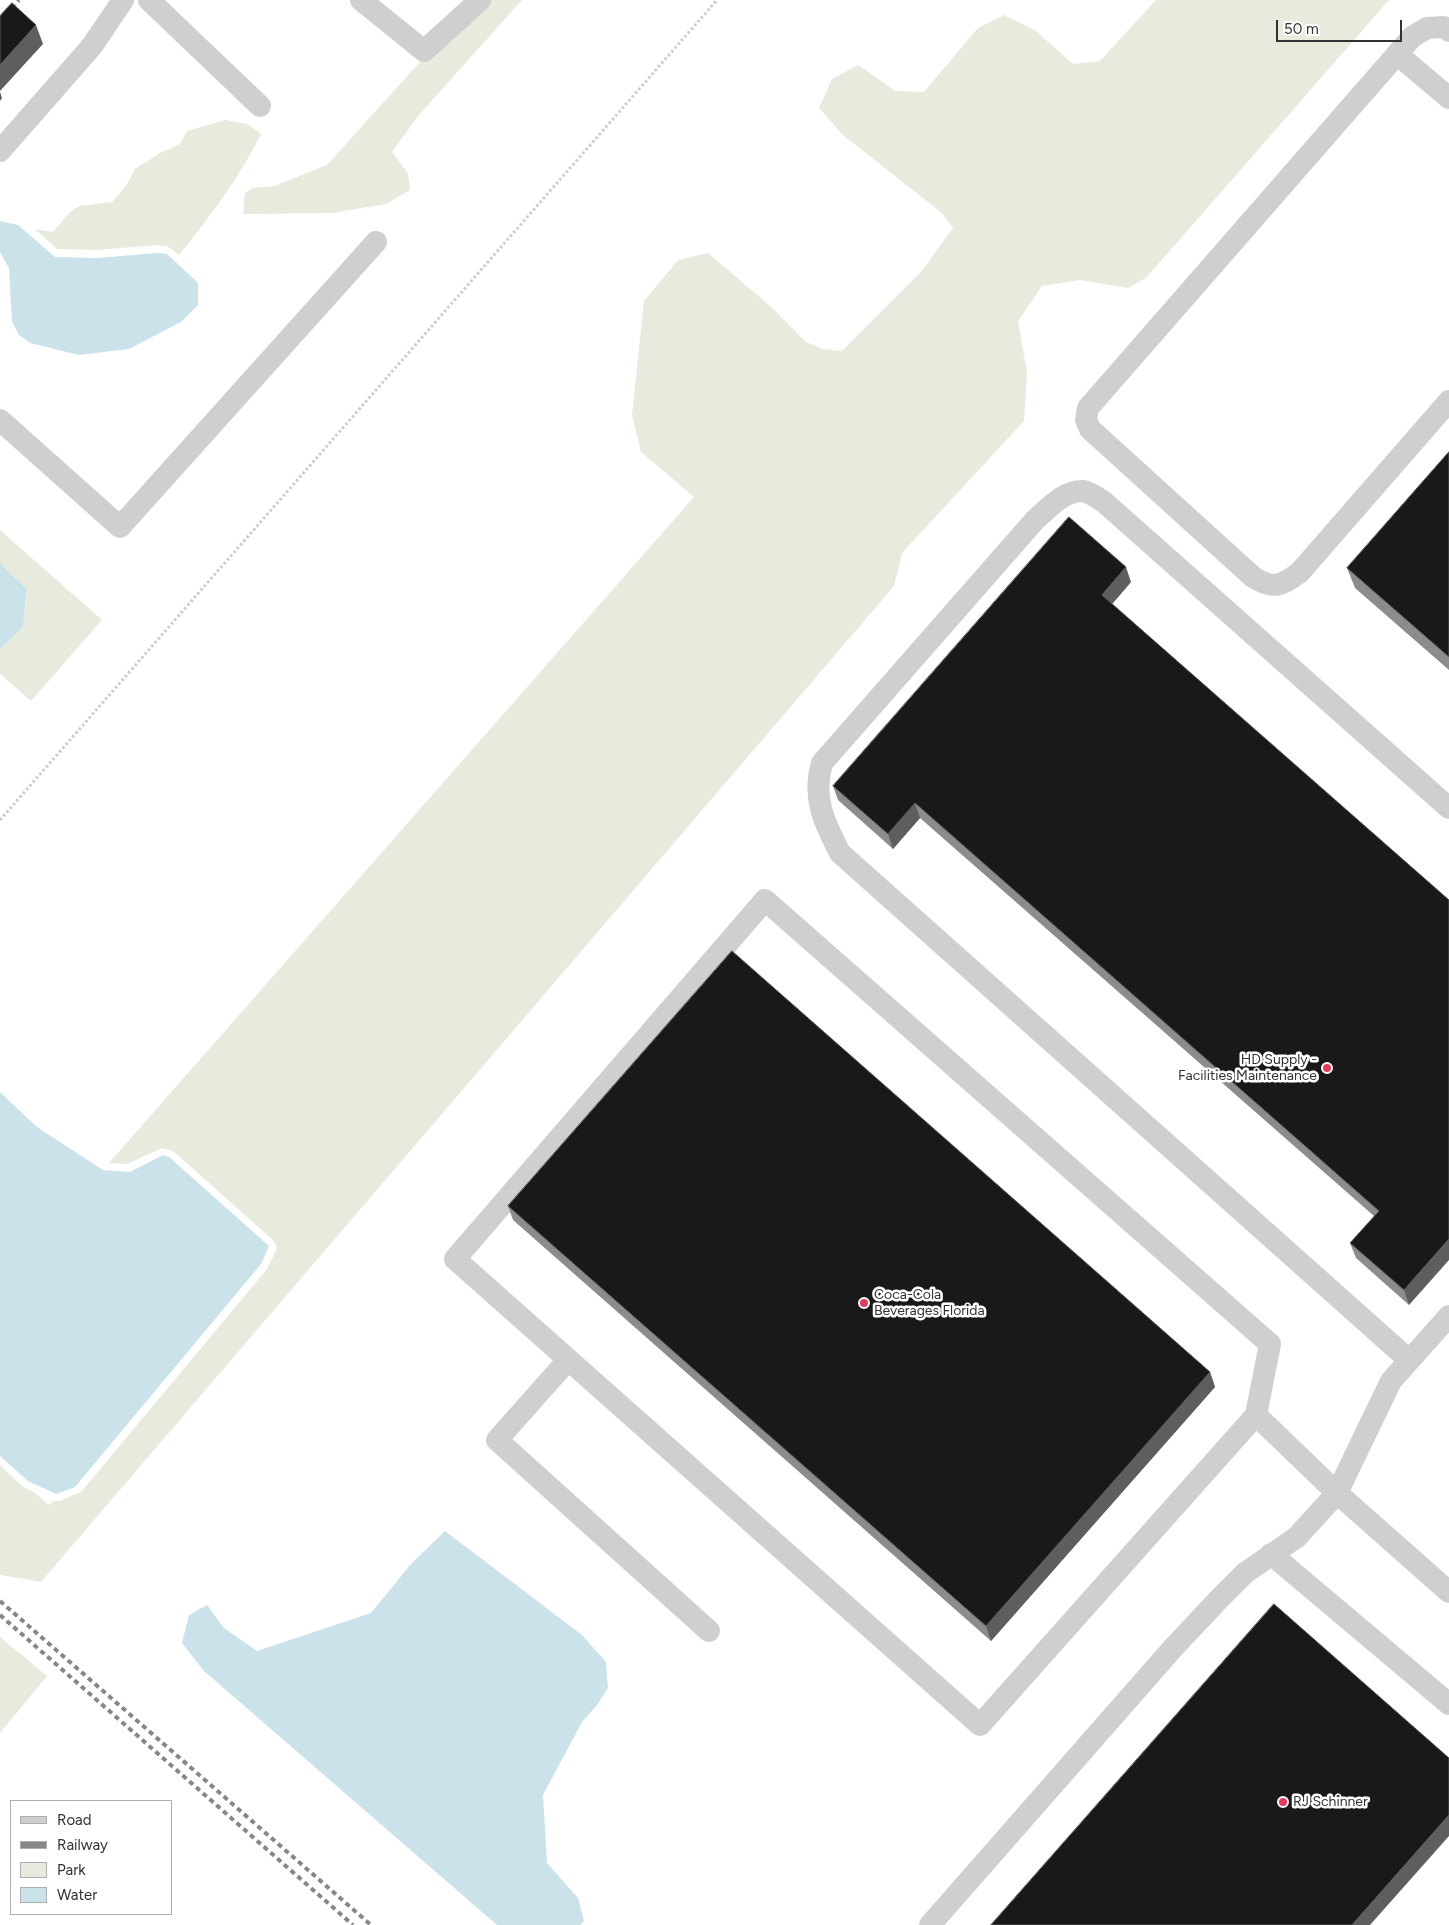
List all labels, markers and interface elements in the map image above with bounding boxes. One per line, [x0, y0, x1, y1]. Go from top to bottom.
scale bar [1279, 10, 1405, 42]
text: 50 m [1284, 20, 1319, 38]
place label: HD Supply - Facilities Maintenance [1178, 1052, 1317, 1084]
marker: HD Supply - Facilities Maintenance [1321, 1062, 1333, 1074]
place label: Coca-Cola Beverages Florida [874, 1287, 985, 1320]
marker: Coca-Cola Beverages Florida [858, 1297, 870, 1309]
place label: RJ Schinner [1293, 1794, 1368, 1810]
marker: RJ Schinner [1277, 1796, 1289, 1808]
legend [10, 1800, 172, 1915]
text: Road [57, 1811, 92, 1829]
text: Railway [57, 1836, 108, 1854]
text: Park [57, 1861, 86, 1879]
text: Water [57, 1886, 97, 1904]

